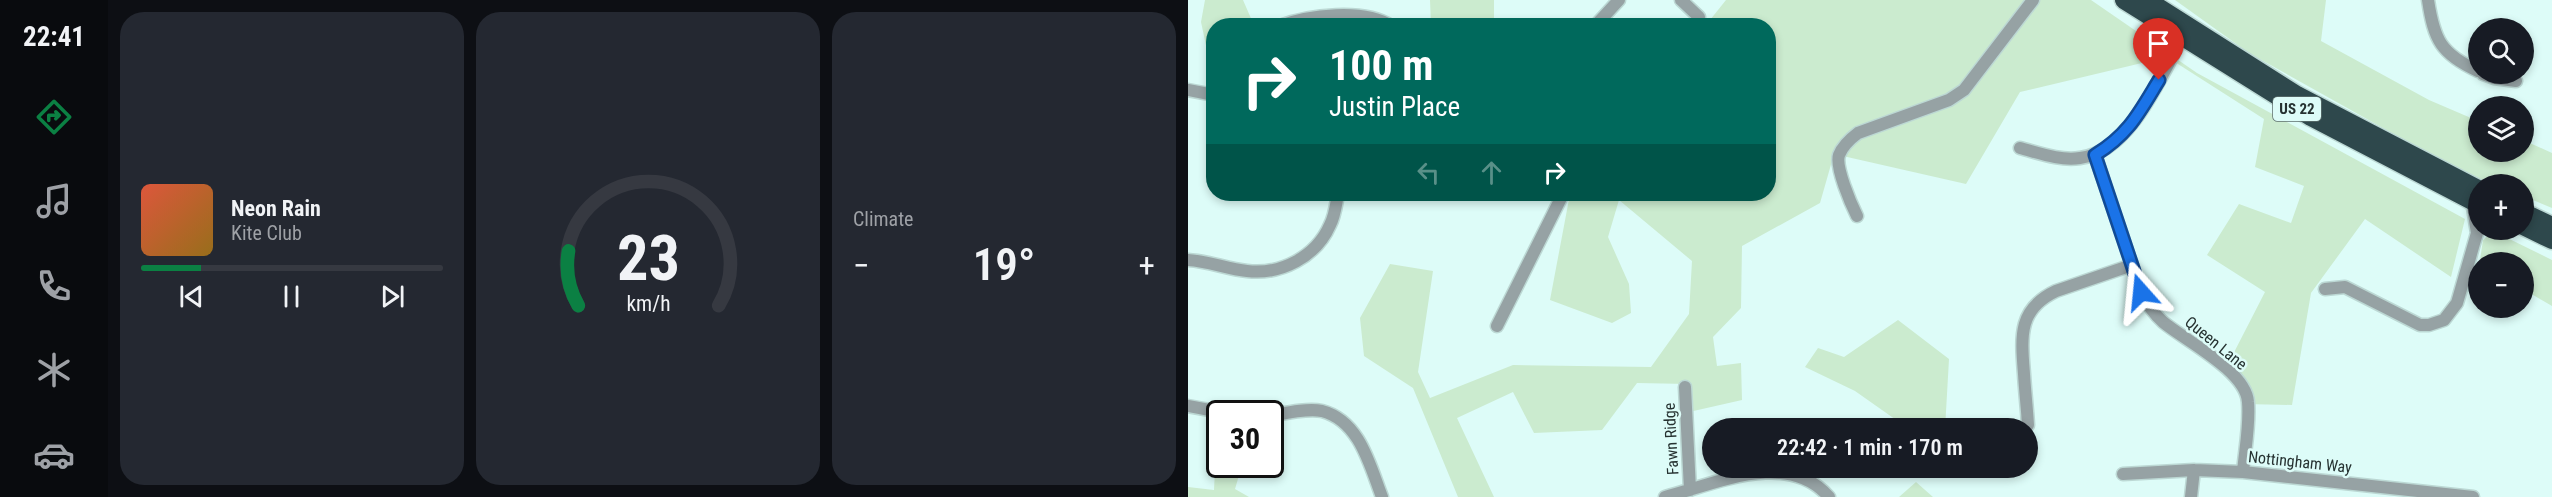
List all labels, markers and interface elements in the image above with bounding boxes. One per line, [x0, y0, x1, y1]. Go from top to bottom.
pin [2133, 18, 2184, 80]
map controls [2468, 18, 2534, 318]
button: search [2468, 18, 2534, 84]
text: 22:41 [23, 21, 85, 53]
icon: arrive [2142, 27, 2175, 60]
text: 100 m [1329, 41, 1434, 90]
icon: right [1230, 42, 1308, 120]
text: Justin Place [1329, 91, 1460, 123]
icon: directions [33, 96, 75, 138]
button: layers [2468, 96, 2534, 162]
road number: US 22 [2273, 97, 2321, 121]
icon: left [1412, 156, 1445, 189]
icon: ahead [1475, 156, 1508, 189]
icon: right [1538, 156, 1571, 189]
button: + [2468, 174, 2534, 240]
icon: music [33, 180, 75, 222]
text: Neon Rain [231, 196, 321, 221]
text: Climate [853, 207, 913, 231]
text: Kite Club [231, 221, 302, 245]
text: 23 [616, 222, 680, 295]
text: 19° [973, 238, 1035, 291]
text: − [853, 246, 870, 285]
text: + [1139, 246, 1155, 285]
button: − [2468, 252, 2534, 318]
position arrow [2109, 260, 2173, 324]
icon: phone [33, 265, 75, 307]
icon: previous [175, 280, 208, 313]
icon: pause [275, 280, 308, 313]
icon: next [376, 280, 409, 313]
text: km/h [626, 291, 670, 316]
street label: Queen Lane [2181, 312, 2251, 374]
icon: climate [33, 349, 75, 391]
speed limit sign: 30 [1206, 400, 1284, 478]
street label: Fawn Ridge [1660, 402, 1682, 476]
icon: car [33, 434, 75, 476]
text: 22:42 · 1 min · 170 m [1777, 435, 1963, 460]
street label: Nottingham Way [2247, 447, 2353, 477]

